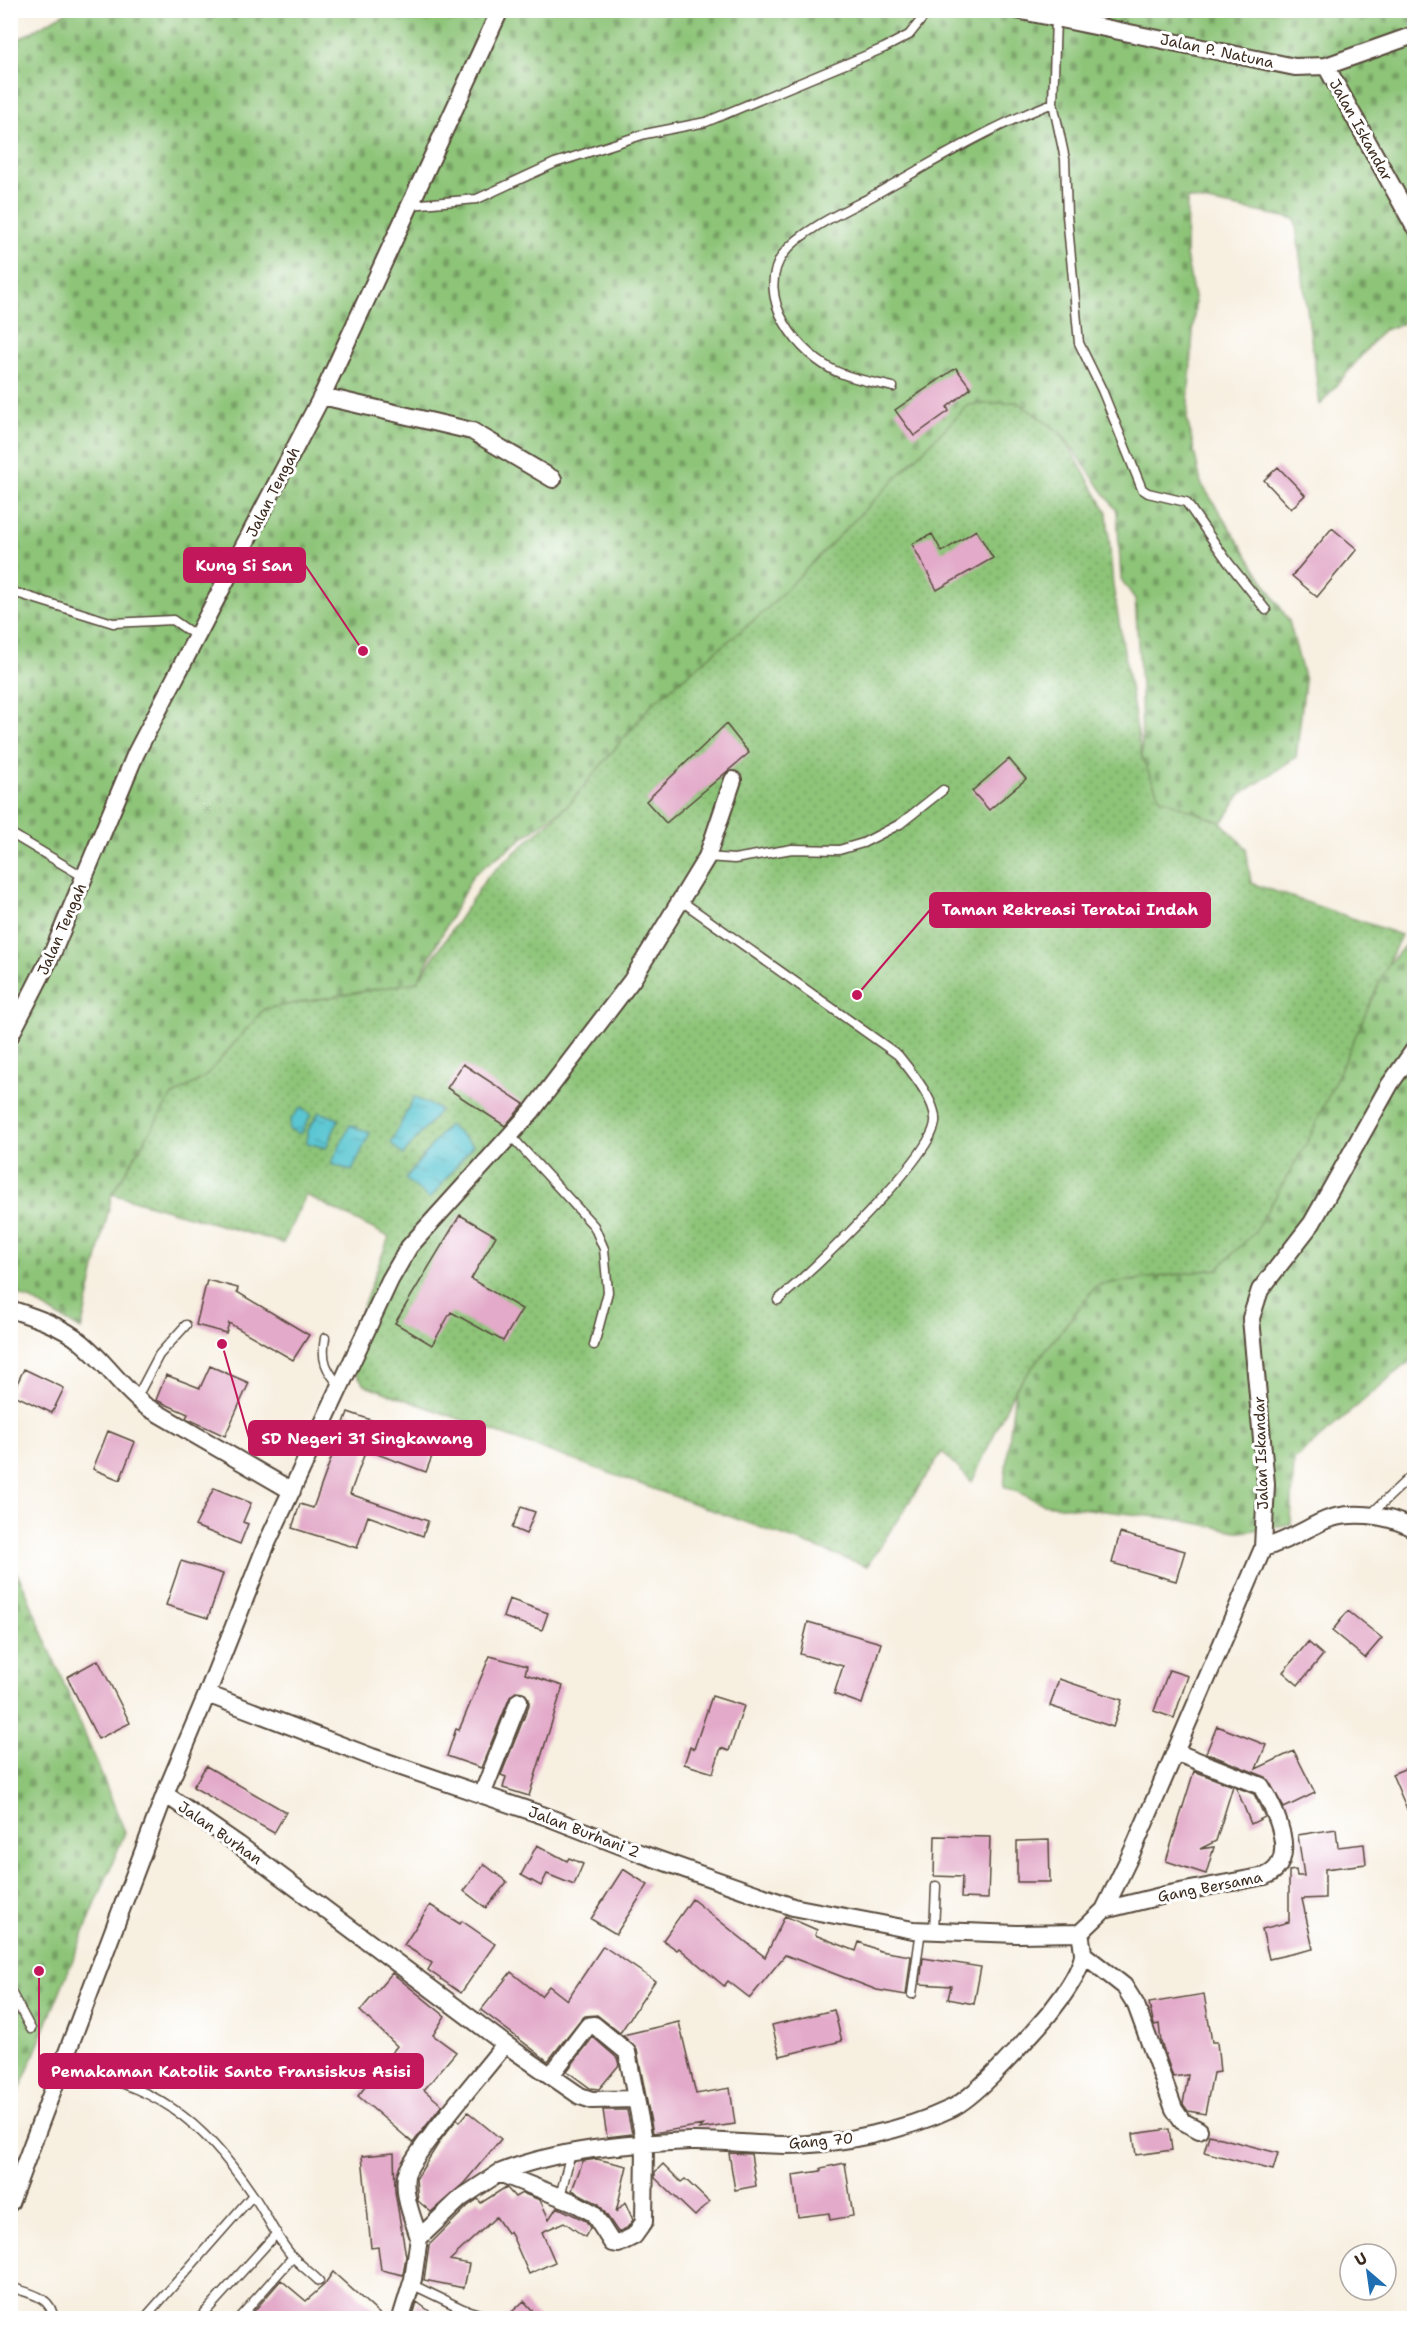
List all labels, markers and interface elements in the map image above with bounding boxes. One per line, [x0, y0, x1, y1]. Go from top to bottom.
street label: Jalan P. Natuna [1158, 29, 1276, 73]
street label: Jalan Iskandar [1325, 75, 1397, 185]
street label: Jalan Tengah [242, 443, 304, 541]
callout: Kung Si San [184, 548, 305, 582]
text: Kung Si San [196, 555, 293, 576]
street label: Jalan Tengah [33, 880, 91, 978]
callout: Taman Rekreasi Teratai Indah [930, 893, 1210, 927]
text: Taman Rekreasi Teratai Indah [942, 899, 1198, 920]
street label: Jalan Iskandar [1249, 1396, 1273, 1510]
callout: SD Negeri 31 Singkawang [249, 1421, 485, 1455]
text: SD Negeri 31 Singkawang [261, 1428, 473, 1449]
street label: Jalan Burhan [174, 1797, 266, 1869]
street label: Jalan Burhani 2 [526, 1802, 642, 1862]
street label: Gang Bersama [1156, 1867, 1265, 1907]
callout: Pemakaman Katolik Santo Fransiskus Asisi [39, 2054, 423, 2088]
text: Pemakaman Katolik Santo Fransiskus Asisi [51, 2061, 411, 2082]
street label: Gang 70 [788, 2128, 854, 2154]
north arrow [1338, 2242, 1398, 2302]
text: U [1351, 2247, 1371, 2271]

